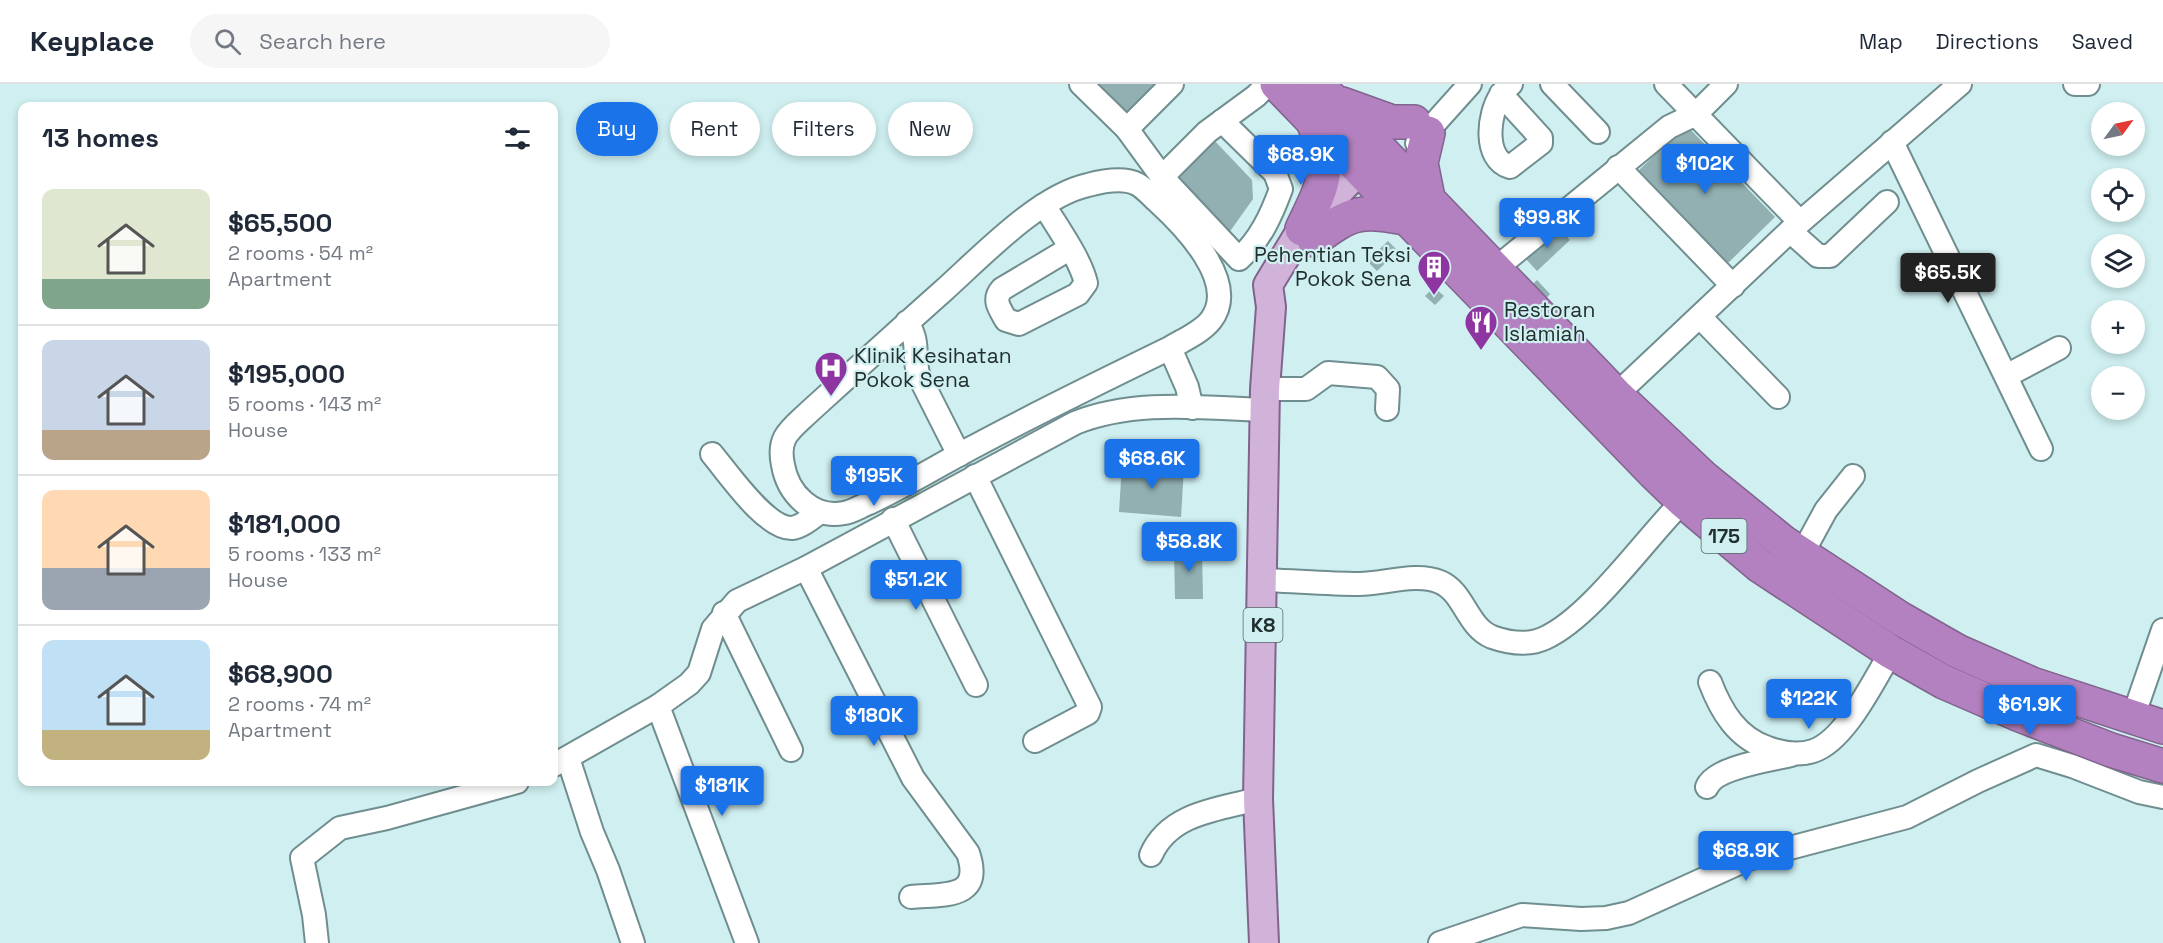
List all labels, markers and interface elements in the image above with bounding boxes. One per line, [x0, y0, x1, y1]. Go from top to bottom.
search box [190, 14, 610, 68]
text: Keyplace [30, 23, 154, 59]
icon: search [211, 25, 244, 58]
text: Search here [259, 27, 386, 55]
text: Map [1859, 28, 1903, 55]
text: Directions [1936, 28, 2039, 55]
text: Saved [2072, 28, 2133, 55]
chip: Buy [576, 102, 658, 156]
chip: Rent [670, 102, 760, 156]
chip: Filters [772, 102, 876, 156]
chip: New [888, 102, 973, 156]
north arrow [2091, 102, 2145, 156]
map controls [2091, 102, 2145, 420]
text: 13 homes [42, 121, 159, 155]
icon: filters [501, 122, 534, 155]
pin: $68.9K [1252, 135, 1350, 186]
text: $68.9K [1267, 141, 1335, 167]
pin: $102K [1663, 144, 1747, 195]
text: $102K [1676, 150, 1734, 176]
button: locate [2091, 168, 2145, 222]
pin: $99.8K [1498, 198, 1596, 249]
text: $99.8K [1513, 204, 1581, 230]
text: $65,500 [228, 206, 332, 240]
icon: home [90, 213, 162, 285]
button: layers [2091, 234, 2145, 288]
text: 2 rooms · 54 m² [228, 240, 373, 266]
place label: Pehentian Teksi Pokok Sena [1254, 241, 1411, 292]
building icon: Pehentian Teksi Pokok Sena [1416, 249, 1452, 296]
pin: $65.5K [1899, 253, 1997, 304]
text: $65.5K [1915, 259, 1981, 285]
text: Apartment [228, 266, 332, 292]
place label: Restoran Islamiah [1504, 296, 1595, 347]
button: + [2091, 300, 2145, 354]
restaurant icon: Restoran Islamiah [1463, 304, 1499, 351]
place label: Klinik Kesihatan Pokok Sena [854, 342, 1012, 393]
hospital icon: Klinik Kesihatan Pokok Sena [813, 350, 849, 397]
text: $195,000 [228, 357, 345, 391]
icon: home [90, 364, 162, 436]
button: − [2091, 366, 2145, 420]
text: 5 rooms · 143 m² [228, 391, 381, 417]
text: House [228, 417, 288, 443]
pin: $68.6K [1103, 439, 1201, 490]
text: $68.6K [1118, 445, 1186, 471]
pin: $195K [832, 456, 916, 507]
text: $195K [845, 462, 903, 488]
text: $181,000 [228, 507, 341, 541]
icon: home [90, 514, 162, 586]
road number: 175 [1702, 519, 1746, 553]
pin: $58.8K [1140, 522, 1238, 573]
text: $58.8K [1156, 528, 1222, 554]
text: 5 rooms · 133 m² [228, 541, 381, 567]
pin: $51.2K [867, 560, 965, 611]
text: $51.2K [884, 566, 948, 592]
text: House [228, 567, 288, 593]
road number: K8 [1244, 608, 1282, 642]
text: $68,900 [228, 657, 333, 691]
icon: home [90, 664, 162, 736]
pin: $122K [1767, 679, 1851, 730]
text: $122K [1780, 685, 1838, 711]
pin: $61.9K [1981, 685, 2079, 736]
text: 2 rooms · 74 m² [228, 691, 371, 717]
text: $61.9K [1998, 691, 2062, 717]
pin: $180K [832, 696, 916, 747]
text: $180K [845, 702, 903, 728]
text: Apartment [228, 717, 332, 743]
pin: $181K [680, 766, 764, 817]
text: $181K [695, 772, 749, 798]
pin: $68.9K [1697, 831, 1795, 882]
text: $68.9K [1712, 837, 1780, 863]

